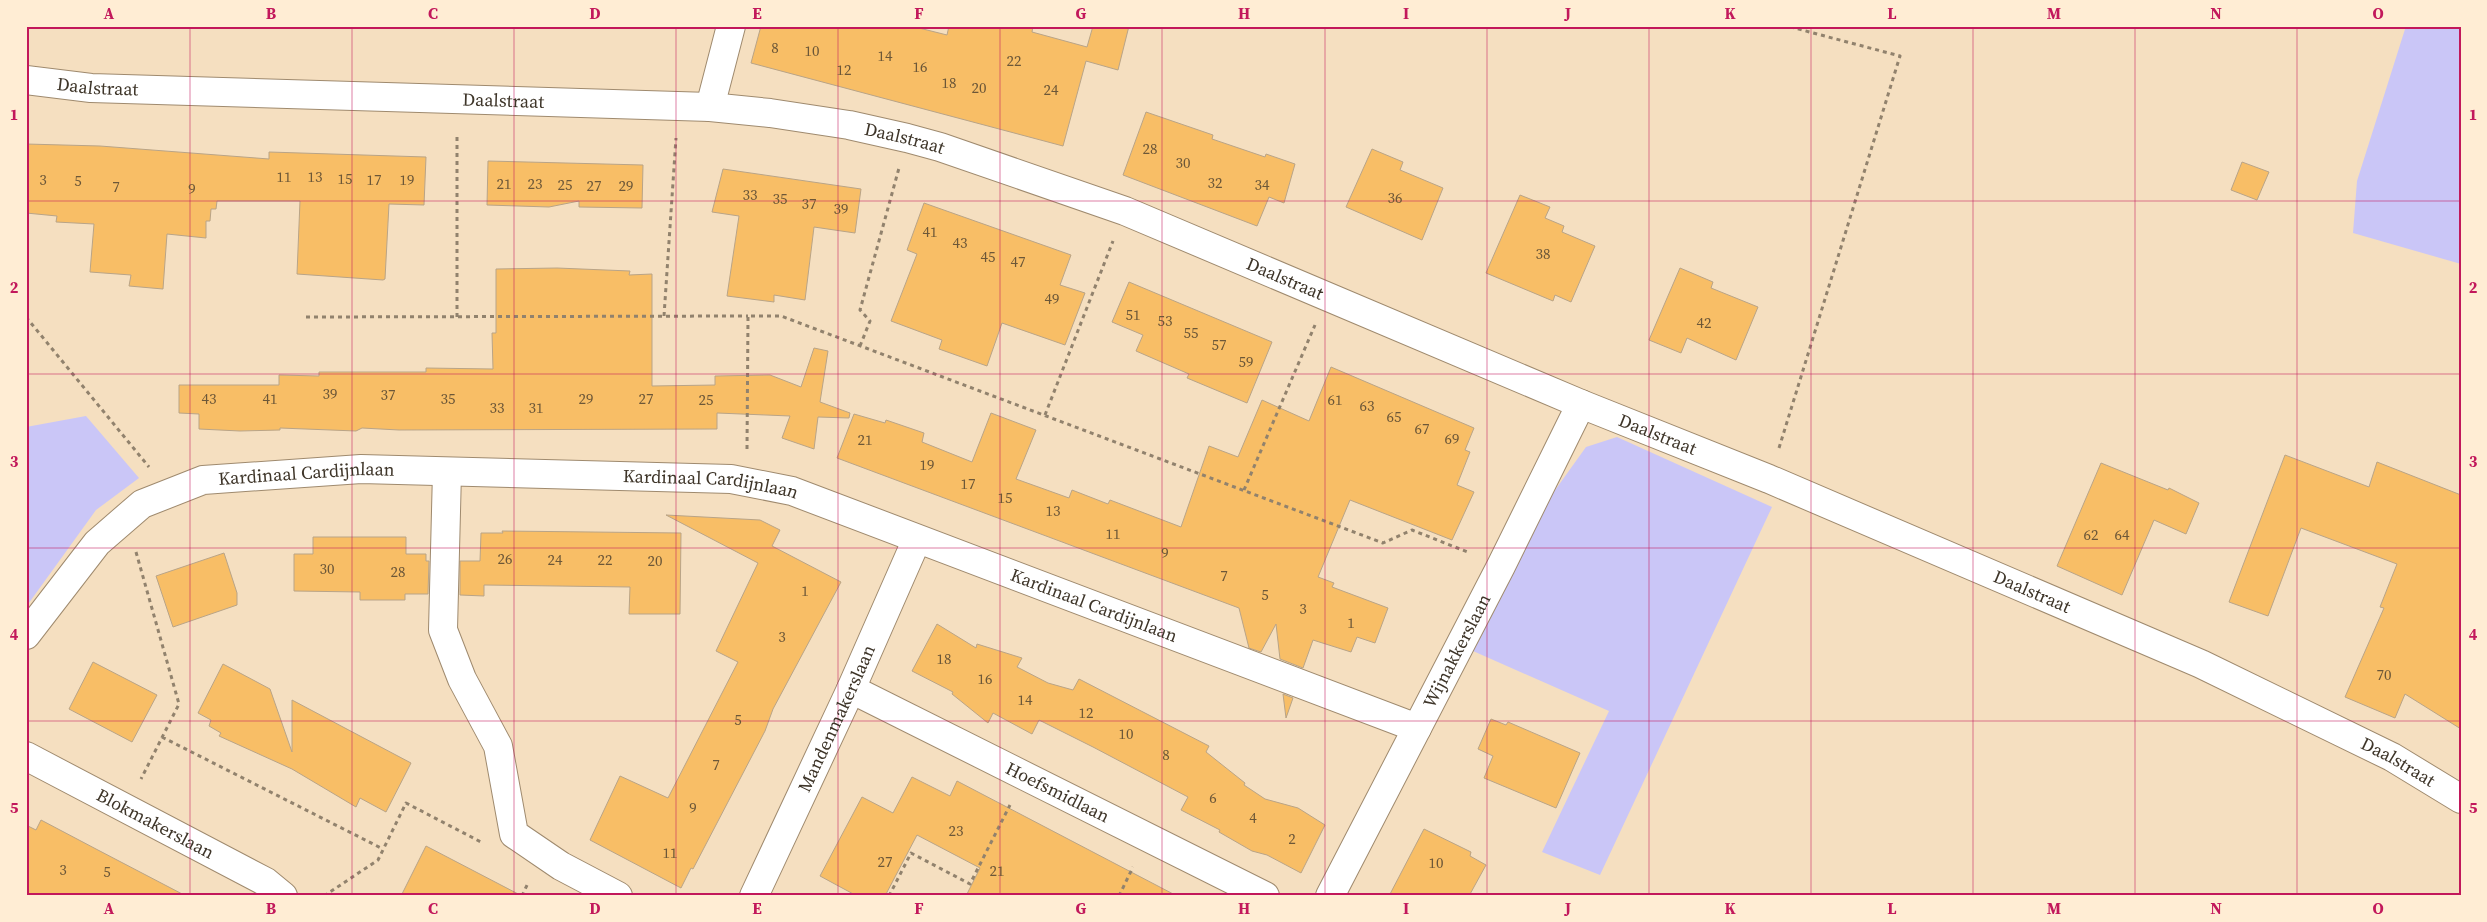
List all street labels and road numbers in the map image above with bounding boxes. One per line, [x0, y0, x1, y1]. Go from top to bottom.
street label: Daalstraat [55, 71, 139, 101]
street label: Daalstraat [462, 86, 545, 114]
street label: Daalstraat [862, 116, 948, 160]
street label: Daalstraat [1243, 251, 1328, 306]
street label: Daalstraat [1615, 407, 1701, 461]
street label: Kardinaal Cardijnlaan [217, 456, 395, 491]
street label: Kardinaal Cardijnlaan [623, 463, 803, 504]
street label: Kardinaal Cardijnlaan [1007, 562, 1181, 648]
street label: Daalstraat [1990, 564, 2075, 619]
street label: Wijnakkerslaan [1417, 589, 1497, 712]
street label: Mandenmakerslaan [792, 640, 881, 796]
street label: Daalstraat [2357, 731, 2440, 793]
street label: Hoefsmidlaan [1002, 755, 1114, 828]
street label: Blokmakerslaan [92, 782, 219, 865]

